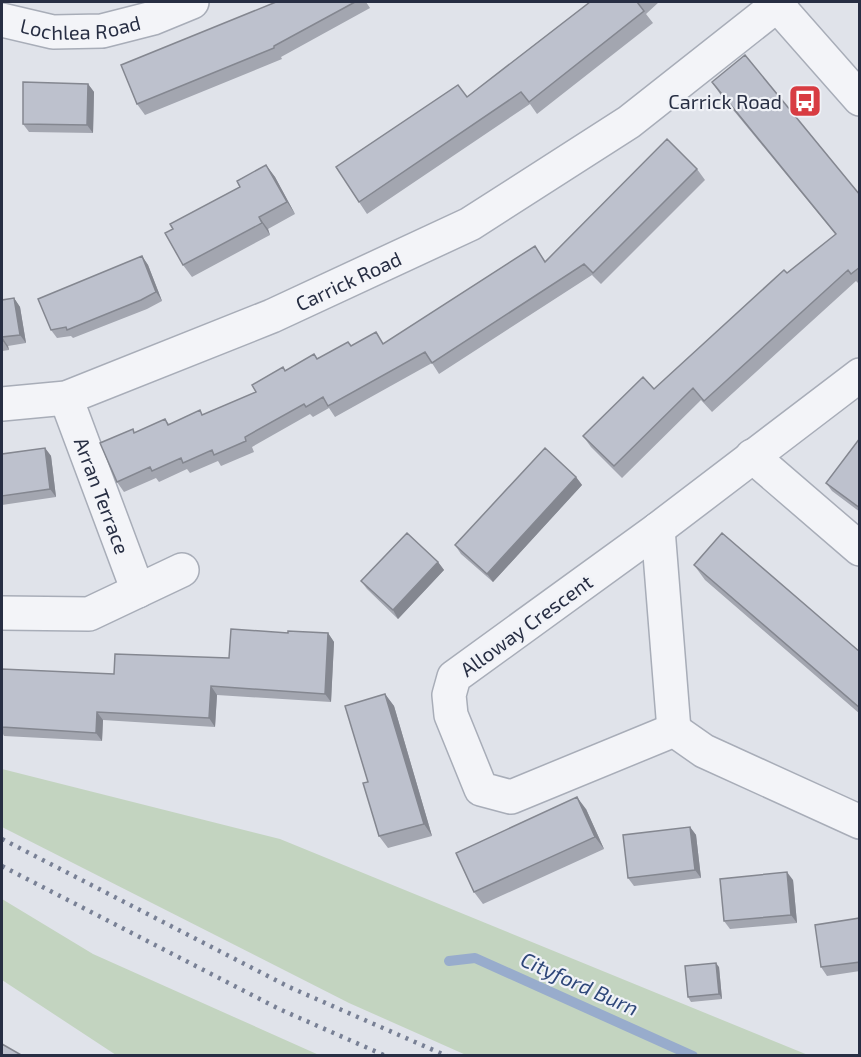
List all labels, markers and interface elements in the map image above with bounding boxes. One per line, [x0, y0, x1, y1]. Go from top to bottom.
street label: Lochlea Road [18, 10, 143, 44]
bus stop icon: Carrick Road [787, 83, 823, 119]
place label: Carrick Road [668, 89, 782, 113]
street label: Carrick Road [292, 246, 405, 315]
street label: Arran Terrace [70, 434, 135, 557]
street label: Alloway Crescent [455, 569, 597, 681]
water label: Cityford Burn [517, 946, 643, 1021]

